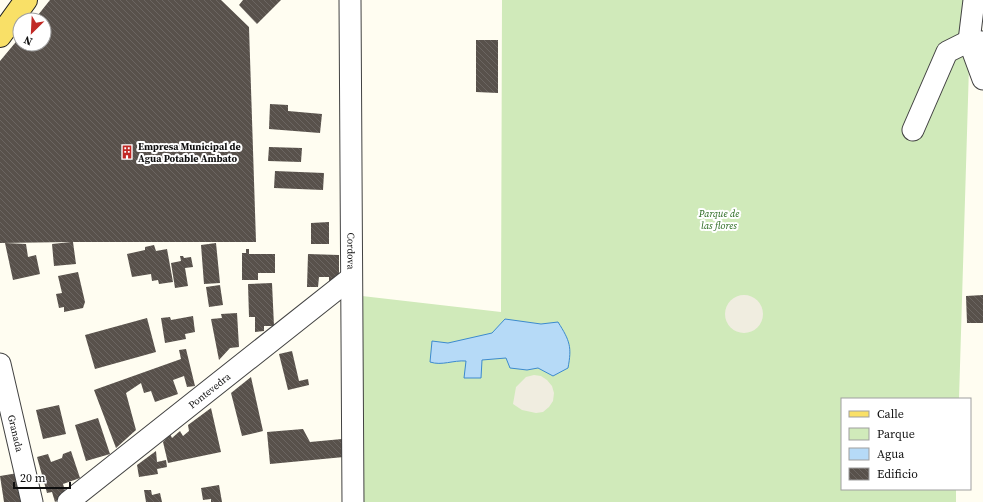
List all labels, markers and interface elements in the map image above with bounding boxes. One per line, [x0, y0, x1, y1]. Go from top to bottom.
north arrow [12, 12, 52, 52]
text: N [21, 32, 35, 49]
place label: Empresa Municipal de Agua Potable Ambato [138, 140, 241, 165]
building icon: Empresa Municipal de Agua Potable Ambato [119, 144, 135, 160]
park label: Parque de las flores [698, 207, 739, 232]
street label: Cordova [344, 232, 358, 270]
street label: Pontevedra [186, 369, 234, 411]
legend [841, 398, 971, 490]
text: Calle [877, 406, 904, 422]
street label: Granada [5, 413, 26, 454]
text: Parque [877, 426, 915, 442]
text: Agua [877, 446, 905, 462]
scale bar [14, 464, 70, 490]
text: Edificio [877, 466, 918, 482]
text: 20 m [20, 470, 46, 486]

